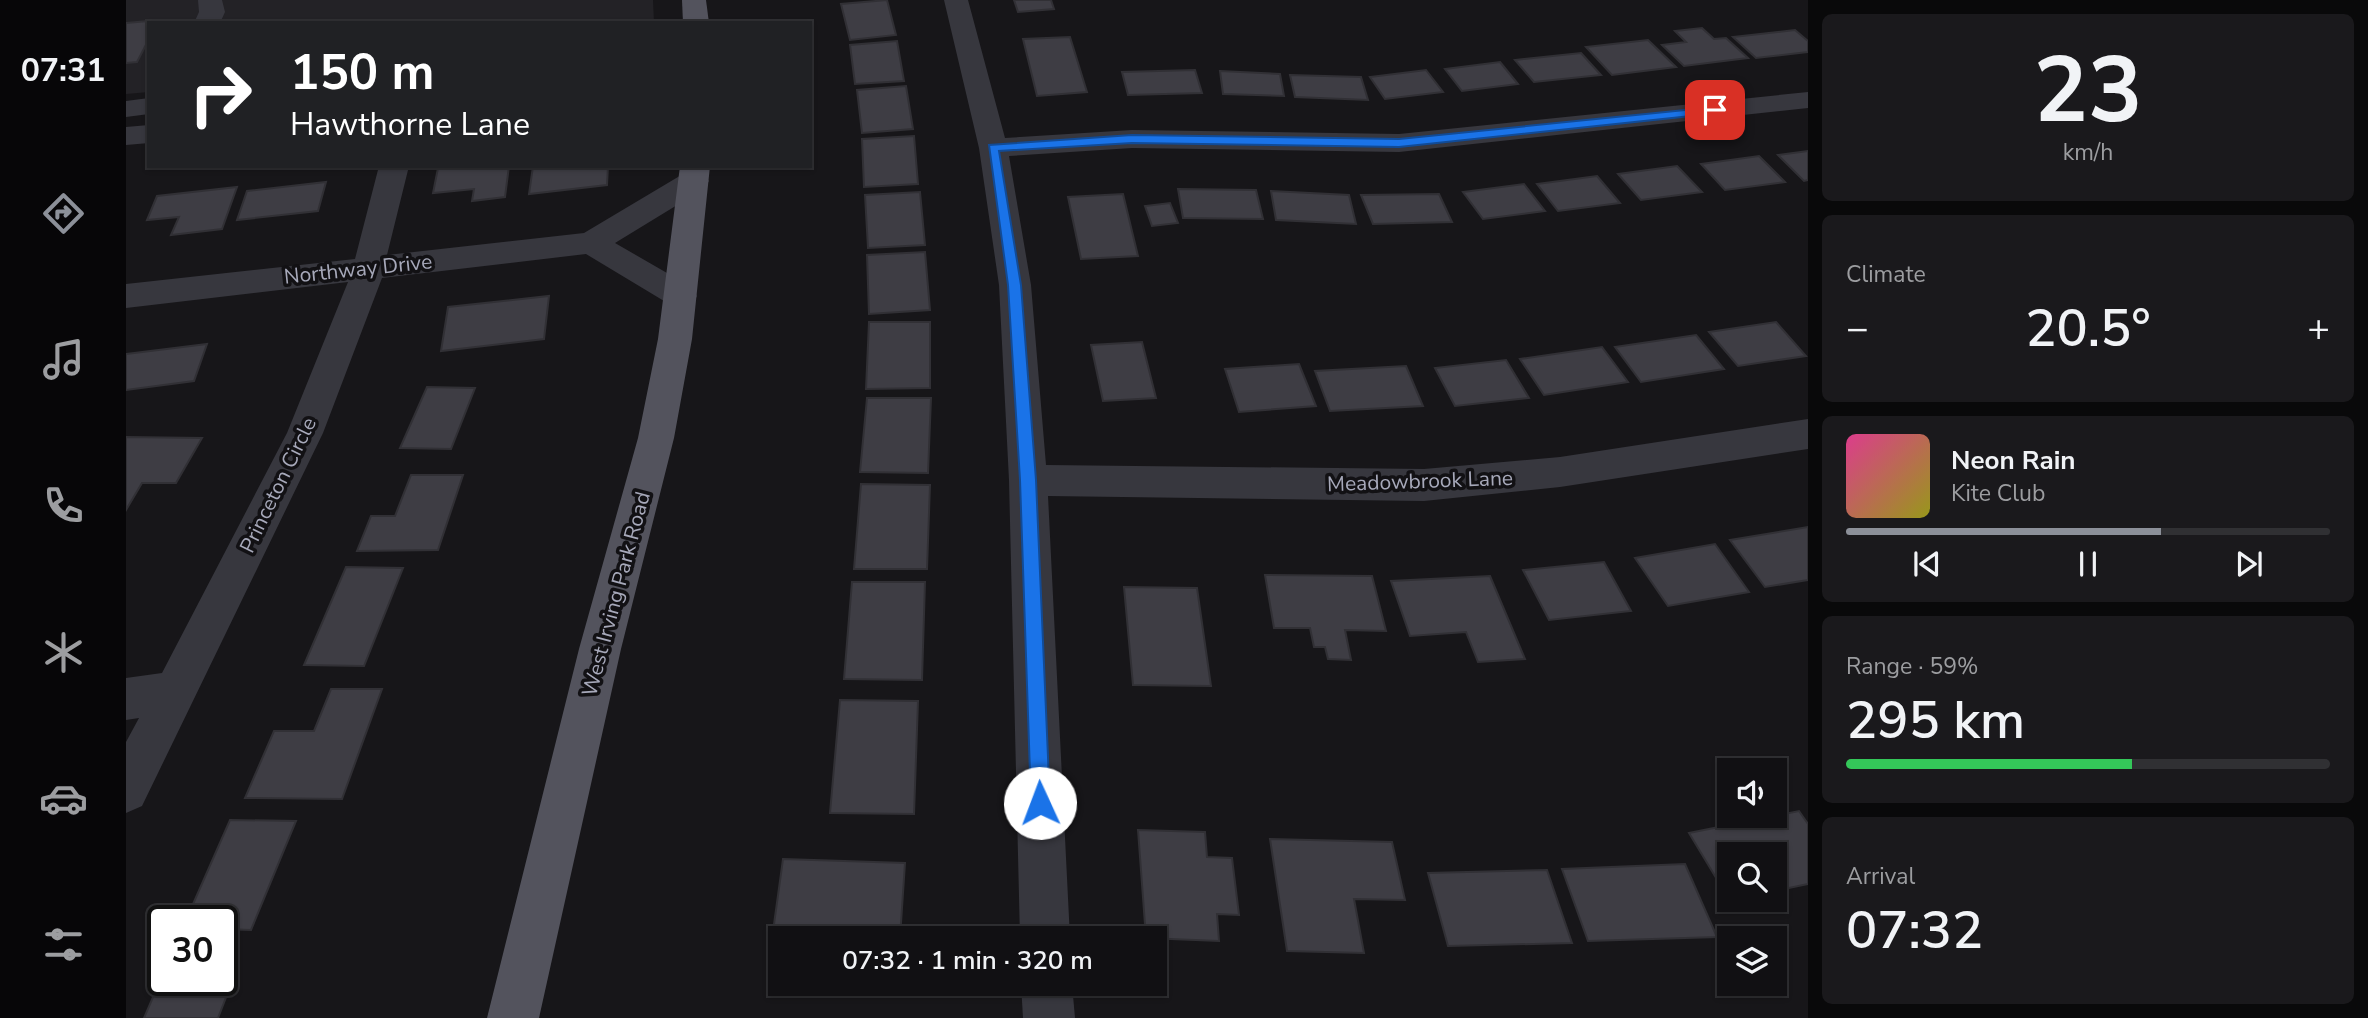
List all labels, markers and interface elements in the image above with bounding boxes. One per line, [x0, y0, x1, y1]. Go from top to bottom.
text: 23 [2033, 29, 2143, 153]
text: 150 m [290, 39, 434, 106]
text: 07:31 [21, 49, 105, 92]
icon: right [175, 49, 266, 140]
pin [1685, 80, 1745, 140]
icon: arrive [1696, 91, 1734, 129]
text: Hawthorne Lane [290, 103, 530, 146]
text: km/h [2063, 137, 2113, 168]
icon: directions [39, 189, 88, 238]
street label: Northway Drive [282, 247, 434, 291]
text: Climate [1846, 259, 1926, 290]
text: 20.5° [2025, 293, 2151, 364]
text: − [1846, 303, 1869, 354]
text: + [2307, 303, 2330, 354]
icon: music [39, 335, 88, 384]
street label: Princeton Circle [233, 412, 323, 558]
text: Neon Rain [1951, 443, 2076, 478]
street label: Meadowbrook Lane [1326, 464, 1514, 498]
text: Kite Club [1951, 478, 2045, 509]
icon: phone [39, 481, 88, 530]
street label: West Irving Park Road [575, 489, 657, 699]
icon: previous [1908, 545, 1946, 583]
icon: pause [2069, 545, 2107, 583]
icon: next [2230, 545, 2268, 583]
icon: climate [39, 628, 88, 677]
text: Range · 59% [1846, 651, 1978, 682]
text: 295 km [1846, 685, 2025, 756]
map controls [1717, 758, 1787, 996]
button: sound [1717, 758, 1787, 828]
position arrow [1003, 766, 1077, 840]
icon: car [39, 774, 88, 823]
button: search [1717, 842, 1787, 912]
text: Arrival [1846, 861, 1915, 892]
text: 07:32 [1846, 895, 1983, 966]
speed limit sign: 30 [147, 905, 238, 996]
icon: filters [39, 920, 88, 969]
button: layers [1717, 926, 1787, 996]
text: 07:32 · 1 min · 320 m [842, 943, 1093, 978]

